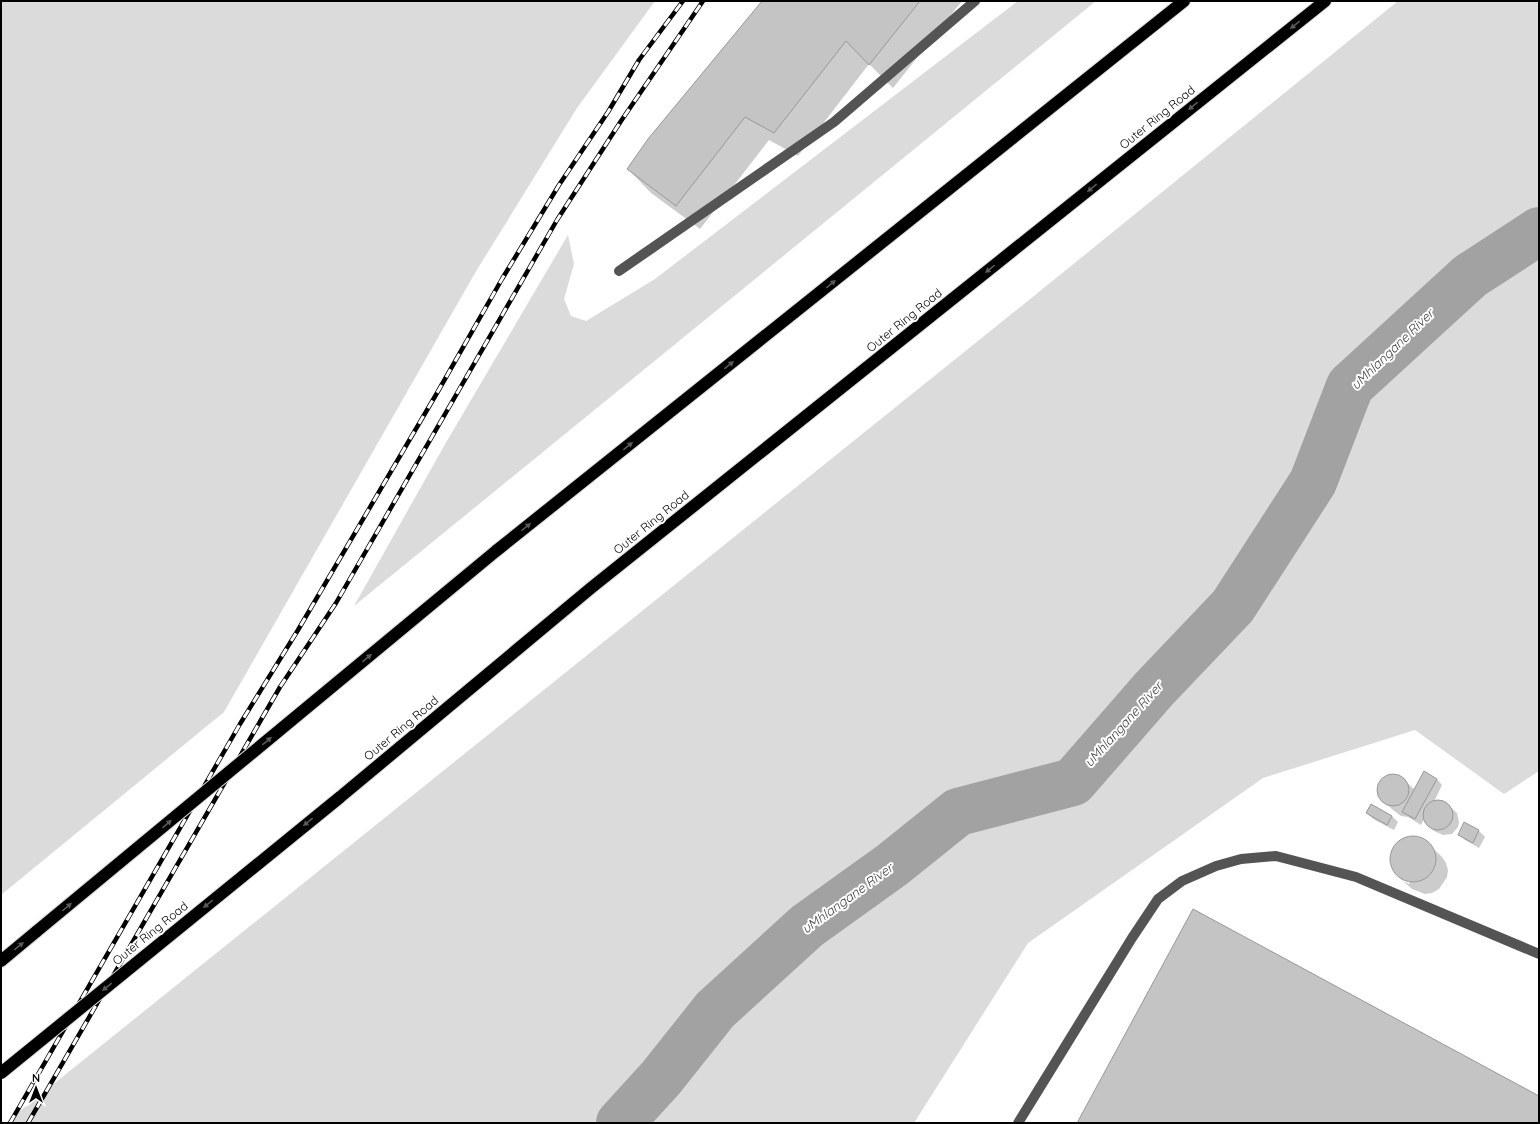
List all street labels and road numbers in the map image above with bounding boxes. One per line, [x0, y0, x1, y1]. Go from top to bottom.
street label: Outer Ring Road [1116, 82, 1198, 152]
street label: Outer Ring Road [863, 285, 945, 355]
street label: Outer Ring Road [610, 487, 692, 557]
street label: Outer Ring Road [361, 692, 441, 764]
street label: Outer Ring Road [109, 898, 191, 968]

